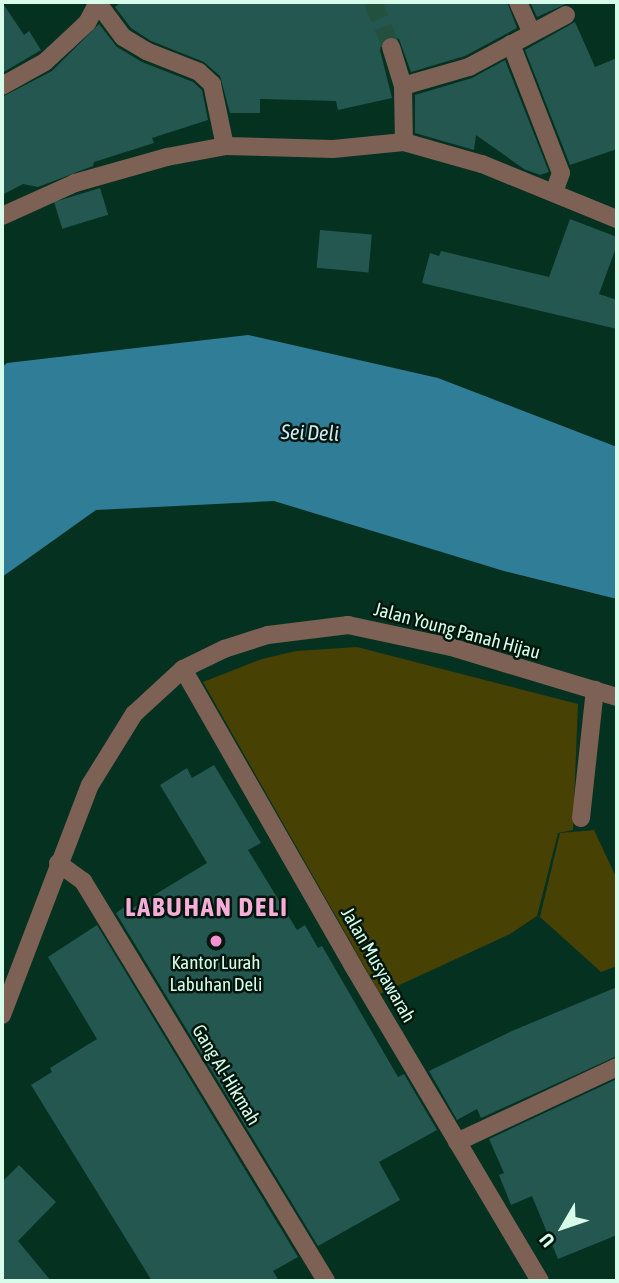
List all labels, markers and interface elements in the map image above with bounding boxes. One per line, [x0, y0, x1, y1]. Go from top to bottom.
water label: Sei Deli [281, 418, 339, 446]
street label: Jalan Young Panah Hijau [371, 598, 543, 664]
district label: LABUHAN DELI [127, 892, 287, 924]
street label: Jalan Musyawarah [336, 903, 420, 1027]
marker: Kantor Lurah Labuhan Deli [208, 933, 224, 949]
place label: Kantor Lurah Labuhan Deli [170, 952, 262, 996]
street label: Gang Al-Hikmah [187, 1020, 265, 1130]
north arrow [528, 1192, 598, 1262]
text: U [535, 1229, 559, 1251]

